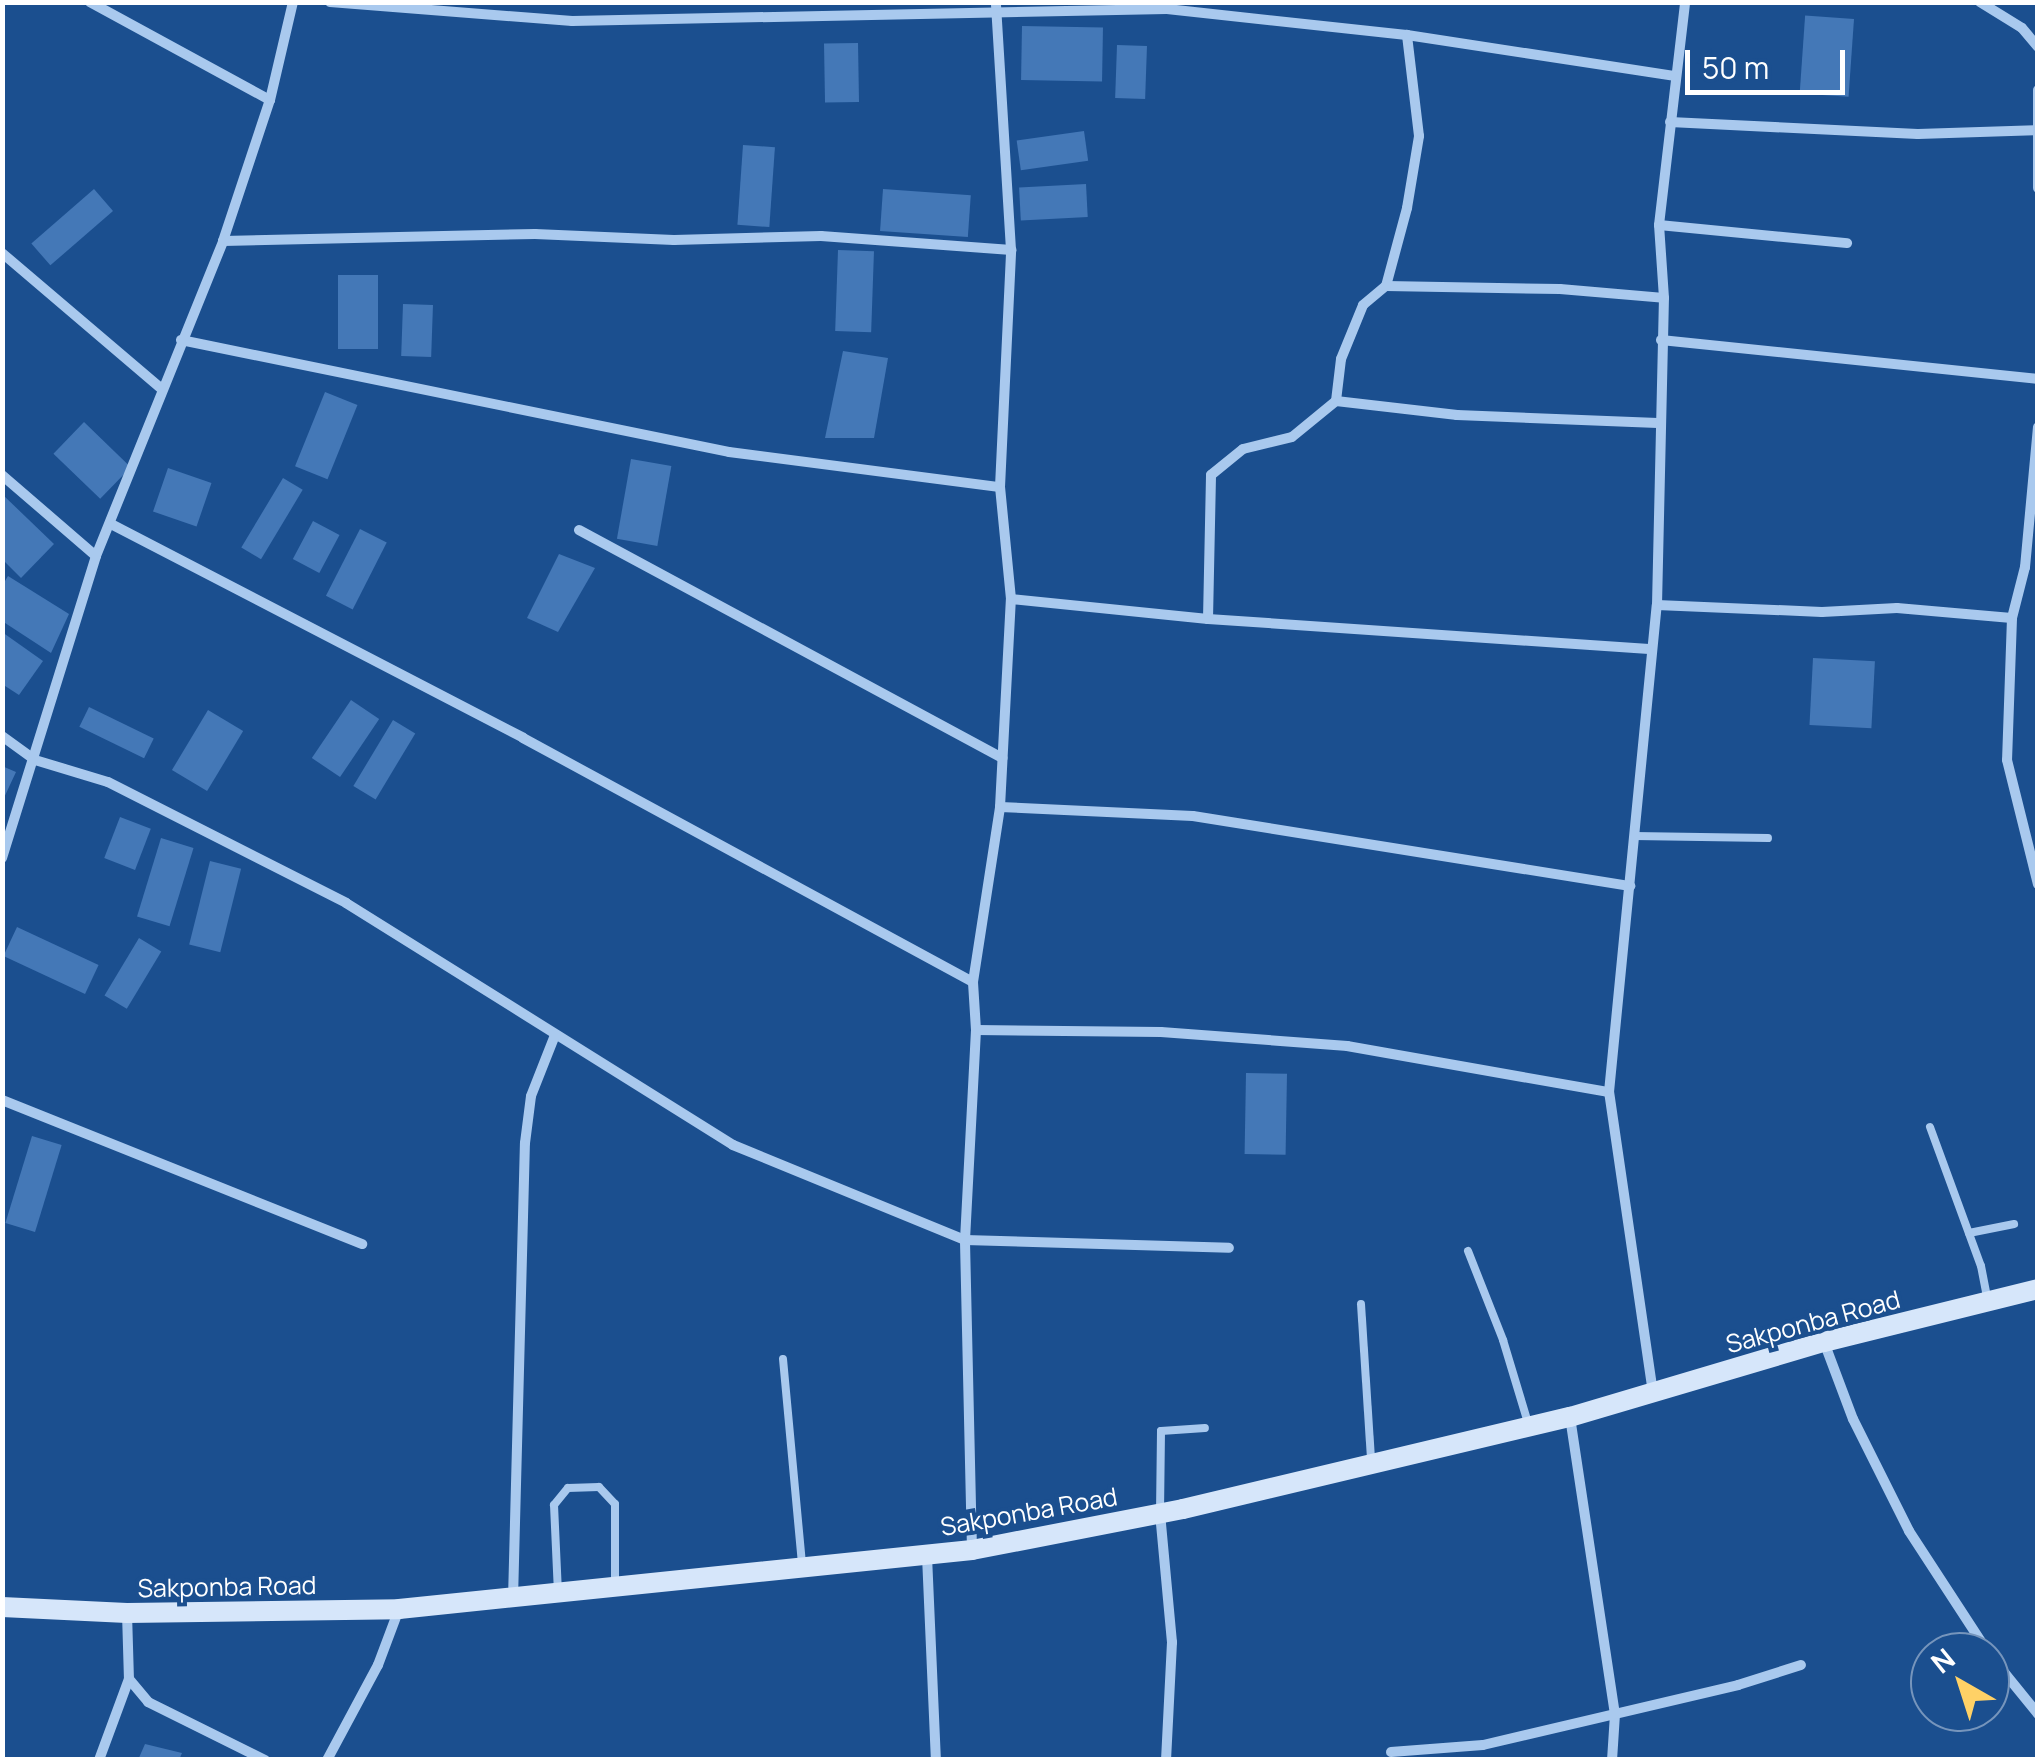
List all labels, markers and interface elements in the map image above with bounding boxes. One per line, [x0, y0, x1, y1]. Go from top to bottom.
scale bar [1690, 30, 1850, 92]
text: 50 m [1702, 47, 1769, 88]
street label: Sakponba Road [1723, 1284, 1903, 1360]
street label: Sakponba Road [938, 1482, 1120, 1542]
street label: Sakponba Road [137, 1570, 317, 1604]
north arrow [1910, 1632, 2010, 1732]
text: N [1923, 1639, 1962, 1681]

